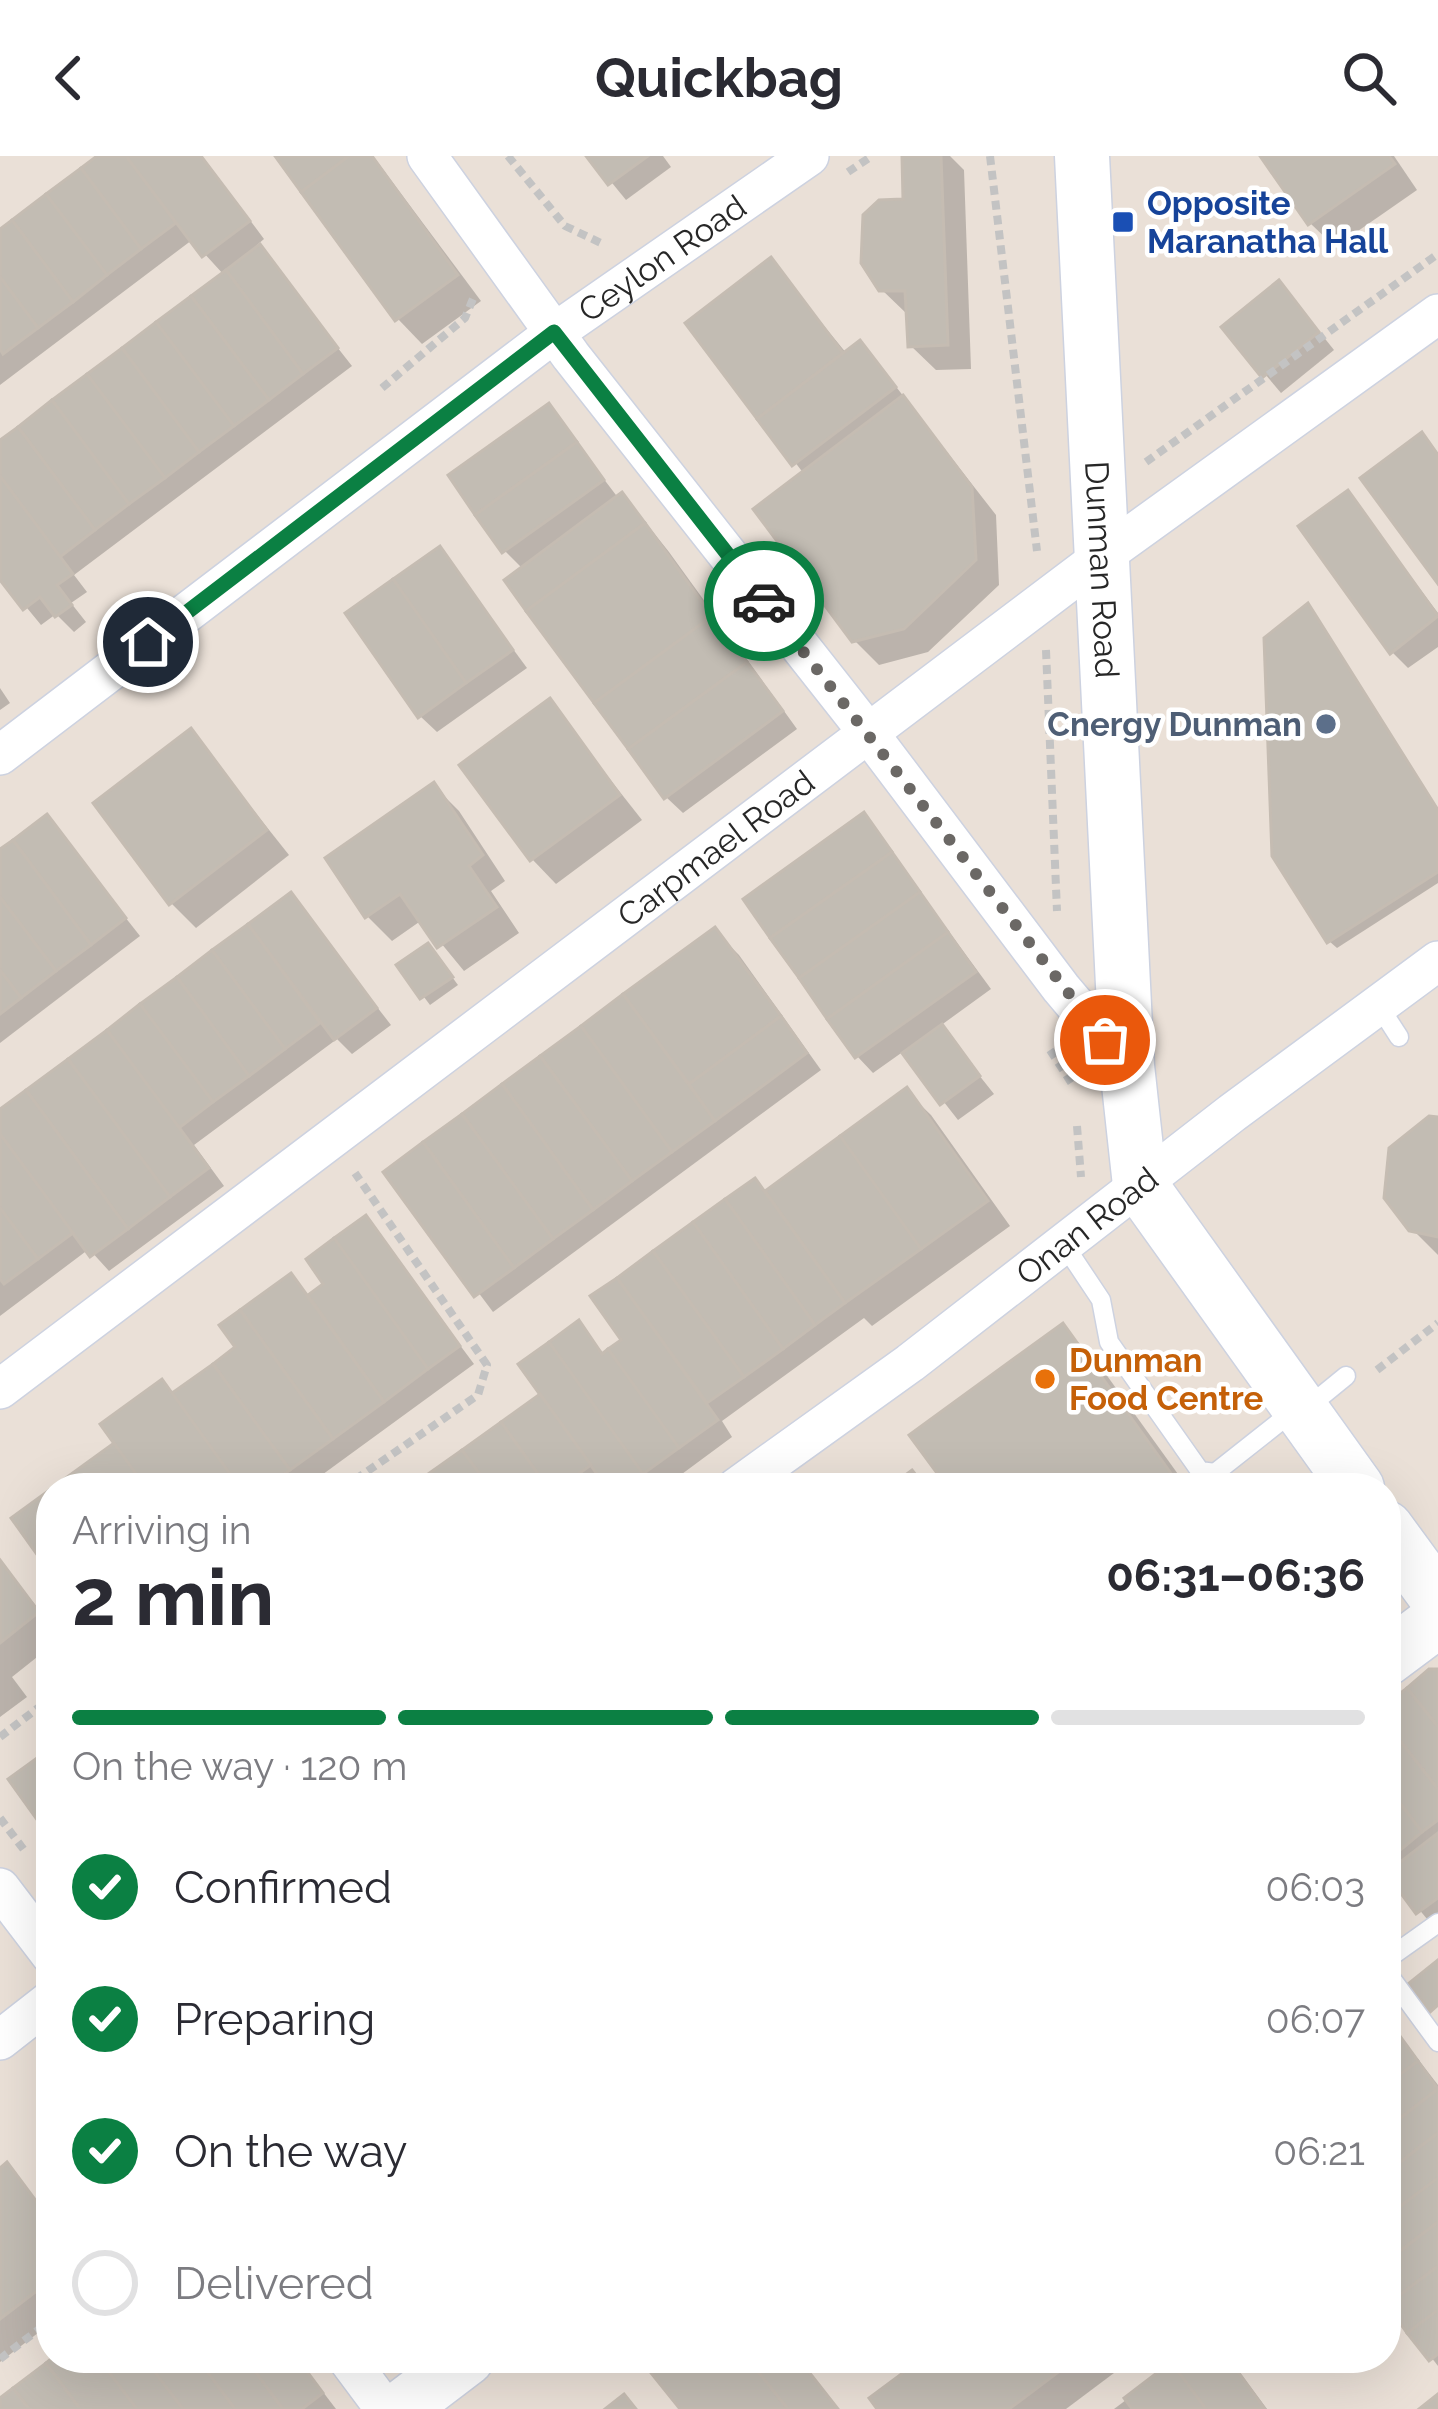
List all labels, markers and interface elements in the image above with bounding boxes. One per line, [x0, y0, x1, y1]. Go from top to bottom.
icon: back [36, 45, 102, 111]
icon: search [1336, 45, 1402, 111]
text: Quickbag [595, 46, 843, 110]
place label: Opposite Maranatha Hall [1147, 184, 1389, 261]
street label: Ceylon Road [571, 186, 753, 330]
marker: Opposite Maranatha Hall [1110, 209, 1136, 235]
street label: Dunman Road [1078, 460, 1127, 679]
courier [704, 541, 824, 661]
icon: car [731, 568, 797, 634]
pin [97, 591, 199, 693]
icon: home [115, 609, 181, 675]
place label: Cnergy Dunman [1047, 705, 1302, 744]
marker: Cnergy Dunman [1313, 711, 1339, 737]
street label: Carpmael Road [610, 762, 822, 935]
pin [1054, 989, 1156, 1091]
icon: bag [1072, 1007, 1138, 1073]
street label: Onan Road [1008, 1159, 1165, 1293]
place label: Dunman Food Centre [1069, 1341, 1264, 1418]
marker: Dunman Food Centre [1032, 1366, 1058, 1392]
text: Arriving in [72, 1507, 252, 1553]
text: 06:31–06:36 [1106, 1549, 1365, 1602]
text: 2 min [72, 1552, 274, 1643]
text: On the way · 120 m [72, 1743, 407, 1789]
icon: check [72, 1854, 138, 1920]
text: Confirmed [174, 1861, 392, 1914]
text: 06:03 [1266, 1864, 1365, 1910]
icon: check [72, 1986, 138, 2052]
text: Preparing [174, 1993, 375, 2046]
text: 06:07 [1266, 1996, 1365, 2042]
icon: check [72, 2118, 138, 2184]
text: On the way [174, 2125, 408, 2178]
text: 06:21 [1273, 2128, 1365, 2174]
text: Delivered [174, 2257, 374, 2310]

